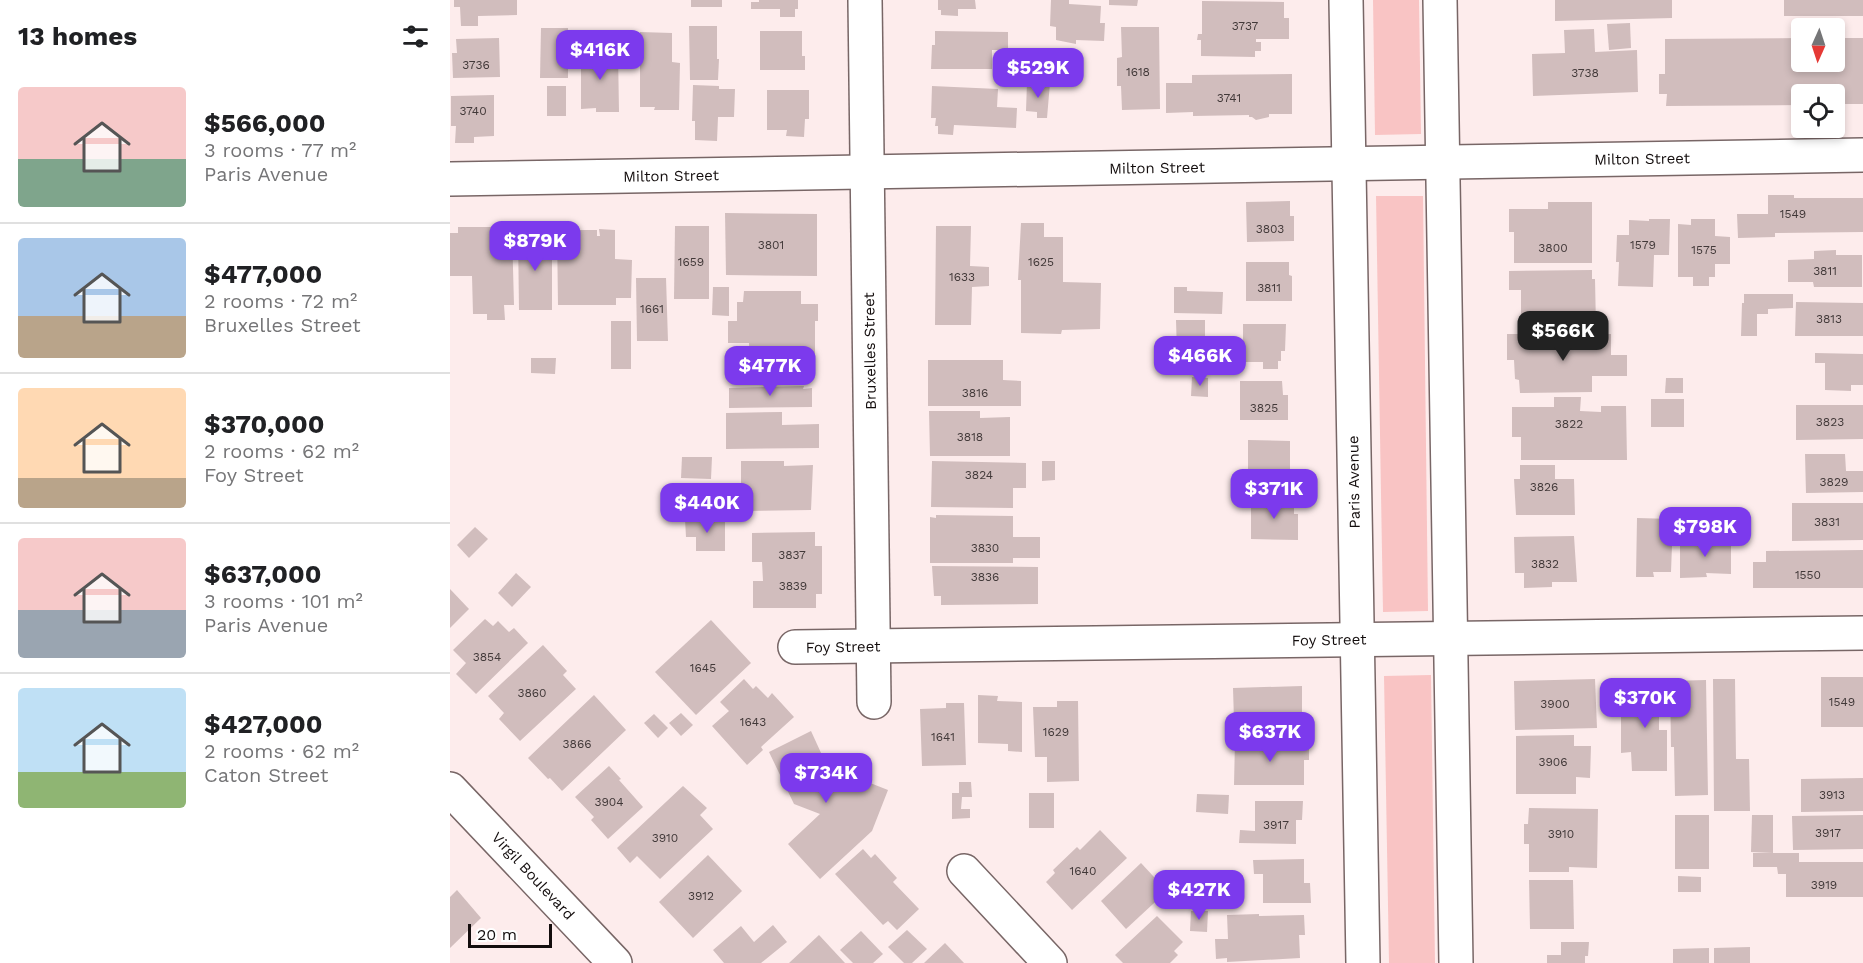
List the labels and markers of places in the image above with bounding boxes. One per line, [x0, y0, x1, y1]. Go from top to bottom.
pin: $416K [558, 30, 642, 81]
pin: $529K [996, 48, 1080, 99]
pin: $879K [493, 221, 577, 272]
pin: $566K [1521, 311, 1605, 362]
pin: $466K [1158, 336, 1242, 387]
pin: $477K [728, 346, 812, 397]
pin: $371K [1232, 469, 1316, 520]
pin: $440K [665, 483, 749, 534]
pin: $798K [1663, 507, 1747, 558]
pin: $370K [1603, 678, 1687, 729]
pin: $637K [1228, 712, 1312, 763]
pin: $734K [784, 753, 868, 804]
pin: $427K [1157, 870, 1241, 921]

